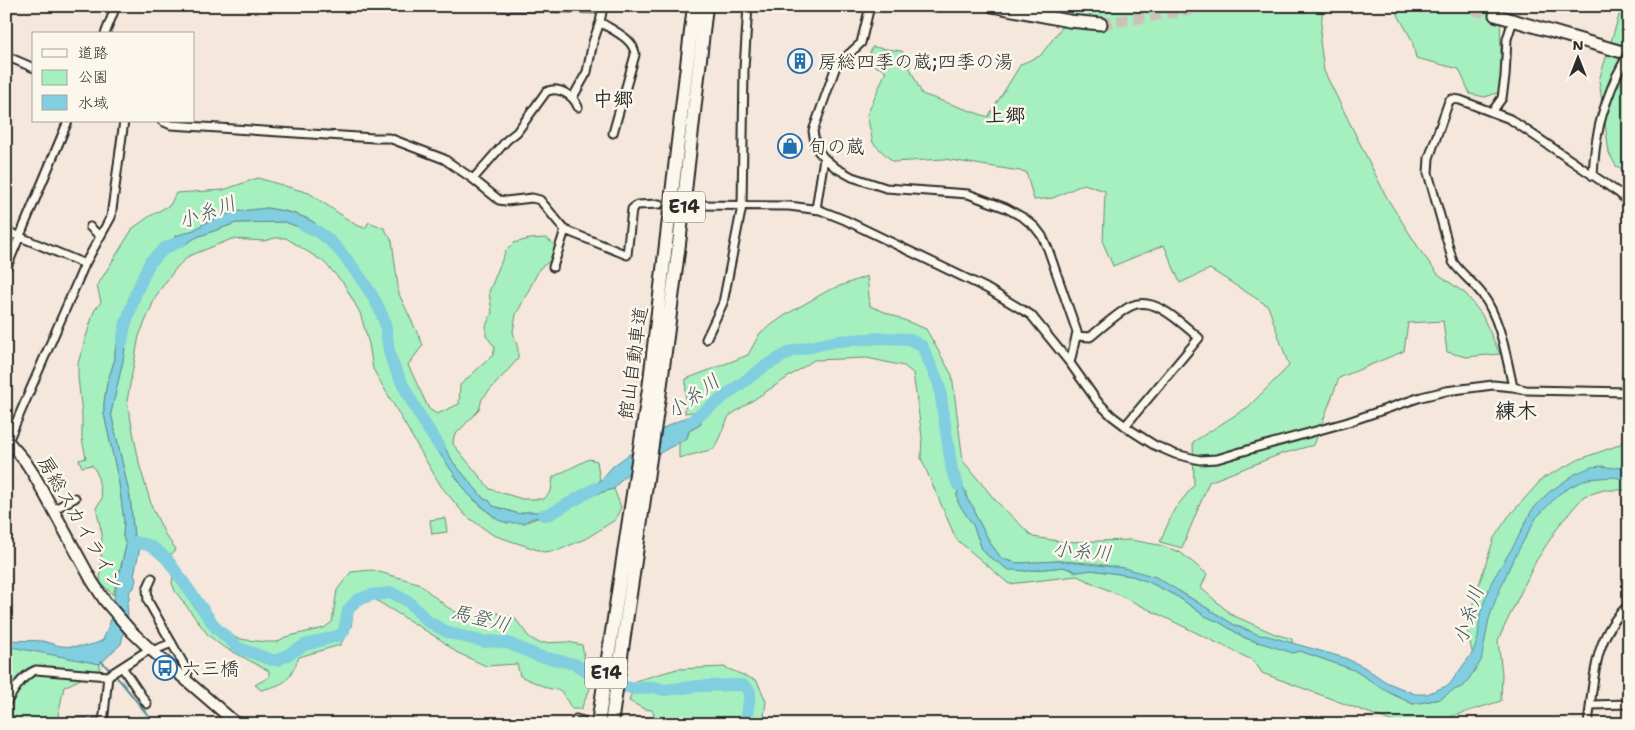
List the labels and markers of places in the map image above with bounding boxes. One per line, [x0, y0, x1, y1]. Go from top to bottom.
building icon: 房総四季の蔵;四季の湯 [787, 48, 813, 74]
place label: 房総四季の蔵;四季の湯 [818, 49, 1013, 74]
shop icon: 旬の蔵 [777, 133, 803, 159]
place label: 旬の蔵 [808, 134, 865, 159]
bus stop icon: 六三橋 [152, 655, 178, 681]
place label: 六三橋 [182, 656, 239, 681]

